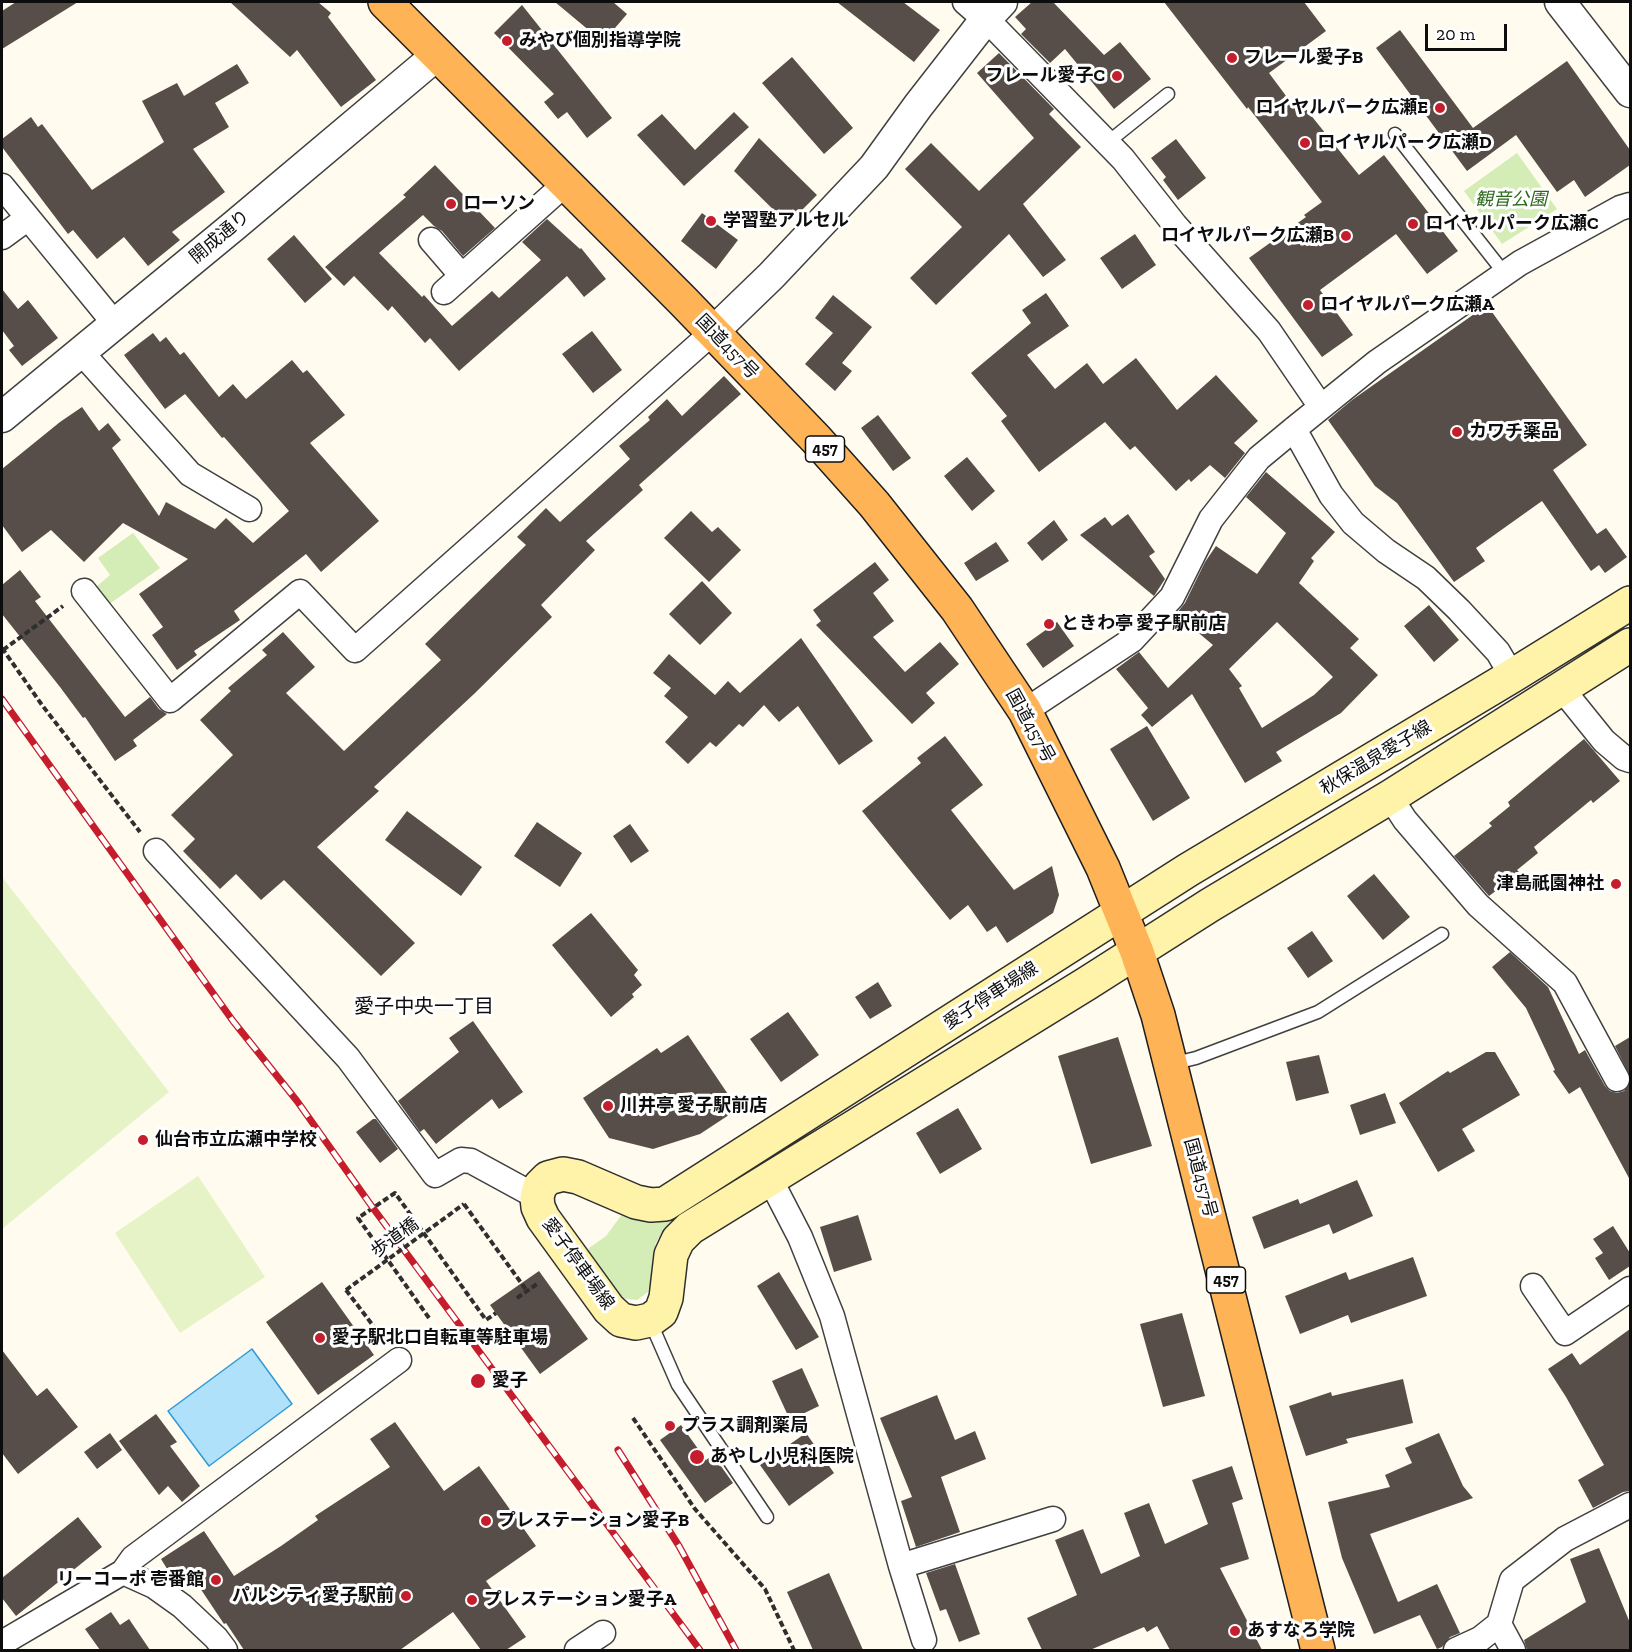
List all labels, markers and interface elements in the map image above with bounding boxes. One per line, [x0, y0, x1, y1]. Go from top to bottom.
scale bar [1428, 12, 1510, 50]
text: 20 m [1436, 23, 1475, 45]
place label: みやび個別指導学院 [519, 30, 681, 52]
marker: みやび個別指導学院 [500, 34, 514, 48]
place label: フレール愛子B [1244, 47, 1363, 69]
marker: フレール愛子B [1225, 51, 1239, 65]
place label: フレール愛子C [985, 65, 1105, 87]
marker: フレール愛子C [1110, 69, 1124, 83]
place label: ロイヤルパーク広瀬E [1255, 97, 1428, 119]
marker: ロイヤルパーク広瀬E [1433, 101, 1447, 115]
place label: ロイヤルパーク広瀬D [1317, 132, 1492, 154]
marker: ロイヤルパーク広瀬D [1298, 136, 1312, 150]
park label: 観音公園 [1475, 189, 1547, 211]
place label: ローソン [463, 193, 535, 215]
marker: ローソン [444, 197, 458, 211]
street label: 開成通り [185, 206, 255, 268]
place label: 学習塾アルセル [723, 210, 849, 232]
place label: ロイヤルパーク広瀬C [1425, 213, 1599, 235]
marker: 学習塾アルセル [704, 214, 718, 228]
marker: ロイヤルパーク広瀬C [1406, 217, 1420, 231]
place label: ロイヤルパーク広瀬B [1161, 225, 1334, 247]
marker: ロイヤルパーク広瀬B [1339, 229, 1353, 243]
place label: ロイヤルパーク広瀬A [1320, 294, 1494, 316]
marker: ロイヤルパーク広瀬A [1301, 298, 1315, 312]
street label: 国道457号 [691, 310, 763, 384]
place label: カワチ薬品 [1469, 421, 1559, 443]
marker: カワチ薬品 [1450, 425, 1464, 439]
road number: 457 [806, 436, 844, 462]
place label: ときわ亭 愛子駅前店 [1061, 613, 1226, 635]
marker: ときわ亭 愛子駅前店 [1042, 617, 1056, 631]
street label: 国道457号 [1001, 685, 1059, 767]
street label: 秋保温泉愛子線 [1316, 716, 1436, 800]
place label: 津島祇園神社 [1496, 873, 1604, 895]
marker: 津島祇園神社 [1609, 877, 1623, 891]
street label: 愛子停車場線 [940, 958, 1042, 1034]
district label: 愛子中央一丁目 [354, 995, 494, 1019]
place label: 川井亭 愛子駅前店 [620, 1095, 767, 1117]
marker: 川井亭 愛子駅前店 [601, 1099, 615, 1113]
place label: 仙台市立広瀬中学校 [155, 1129, 317, 1151]
marker: 仙台市立広瀬中学校 [136, 1133, 150, 1147]
street label: 国道457号 [1179, 1136, 1221, 1220]
street label: 歩道橋 [367, 1213, 423, 1263]
street label: 愛子停車場線 [538, 1214, 618, 1314]
road number: 457 [1206, 1267, 1246, 1293]
place label: 愛子駅北口自転車等駐車場 [332, 1327, 548, 1349]
marker: 愛子駅北口自転車等駐車場 [313, 1331, 327, 1345]
place label: 愛子 [492, 1370, 528, 1392]
marker: 愛子 [469, 1372, 487, 1390]
place label: プラス調剤薬局 [682, 1415, 808, 1437]
marker: プラス調剤薬局 [663, 1419, 677, 1433]
place label: あやし小児科医院 [710, 1446, 854, 1468]
marker: あやし小児科医院 [688, 1448, 706, 1466]
place label: プレステーション愛子B [498, 1510, 689, 1532]
marker: プレステーション愛子B [479, 1514, 493, 1528]
place label: リーコーポ 壱番館 [57, 1569, 204, 1591]
marker: リーコーポ 壱番館 [209, 1573, 223, 1587]
place label: パルシティ愛子駅前 [232, 1585, 394, 1607]
marker: パルシティ愛子駅前 [399, 1589, 413, 1603]
place label: プレステーション愛子A [484, 1589, 676, 1611]
marker: プレステーション愛子A [465, 1593, 479, 1607]
place label: あすなろ学院 [1247, 1620, 1355, 1642]
marker: あすなろ学院 [1228, 1624, 1242, 1638]

